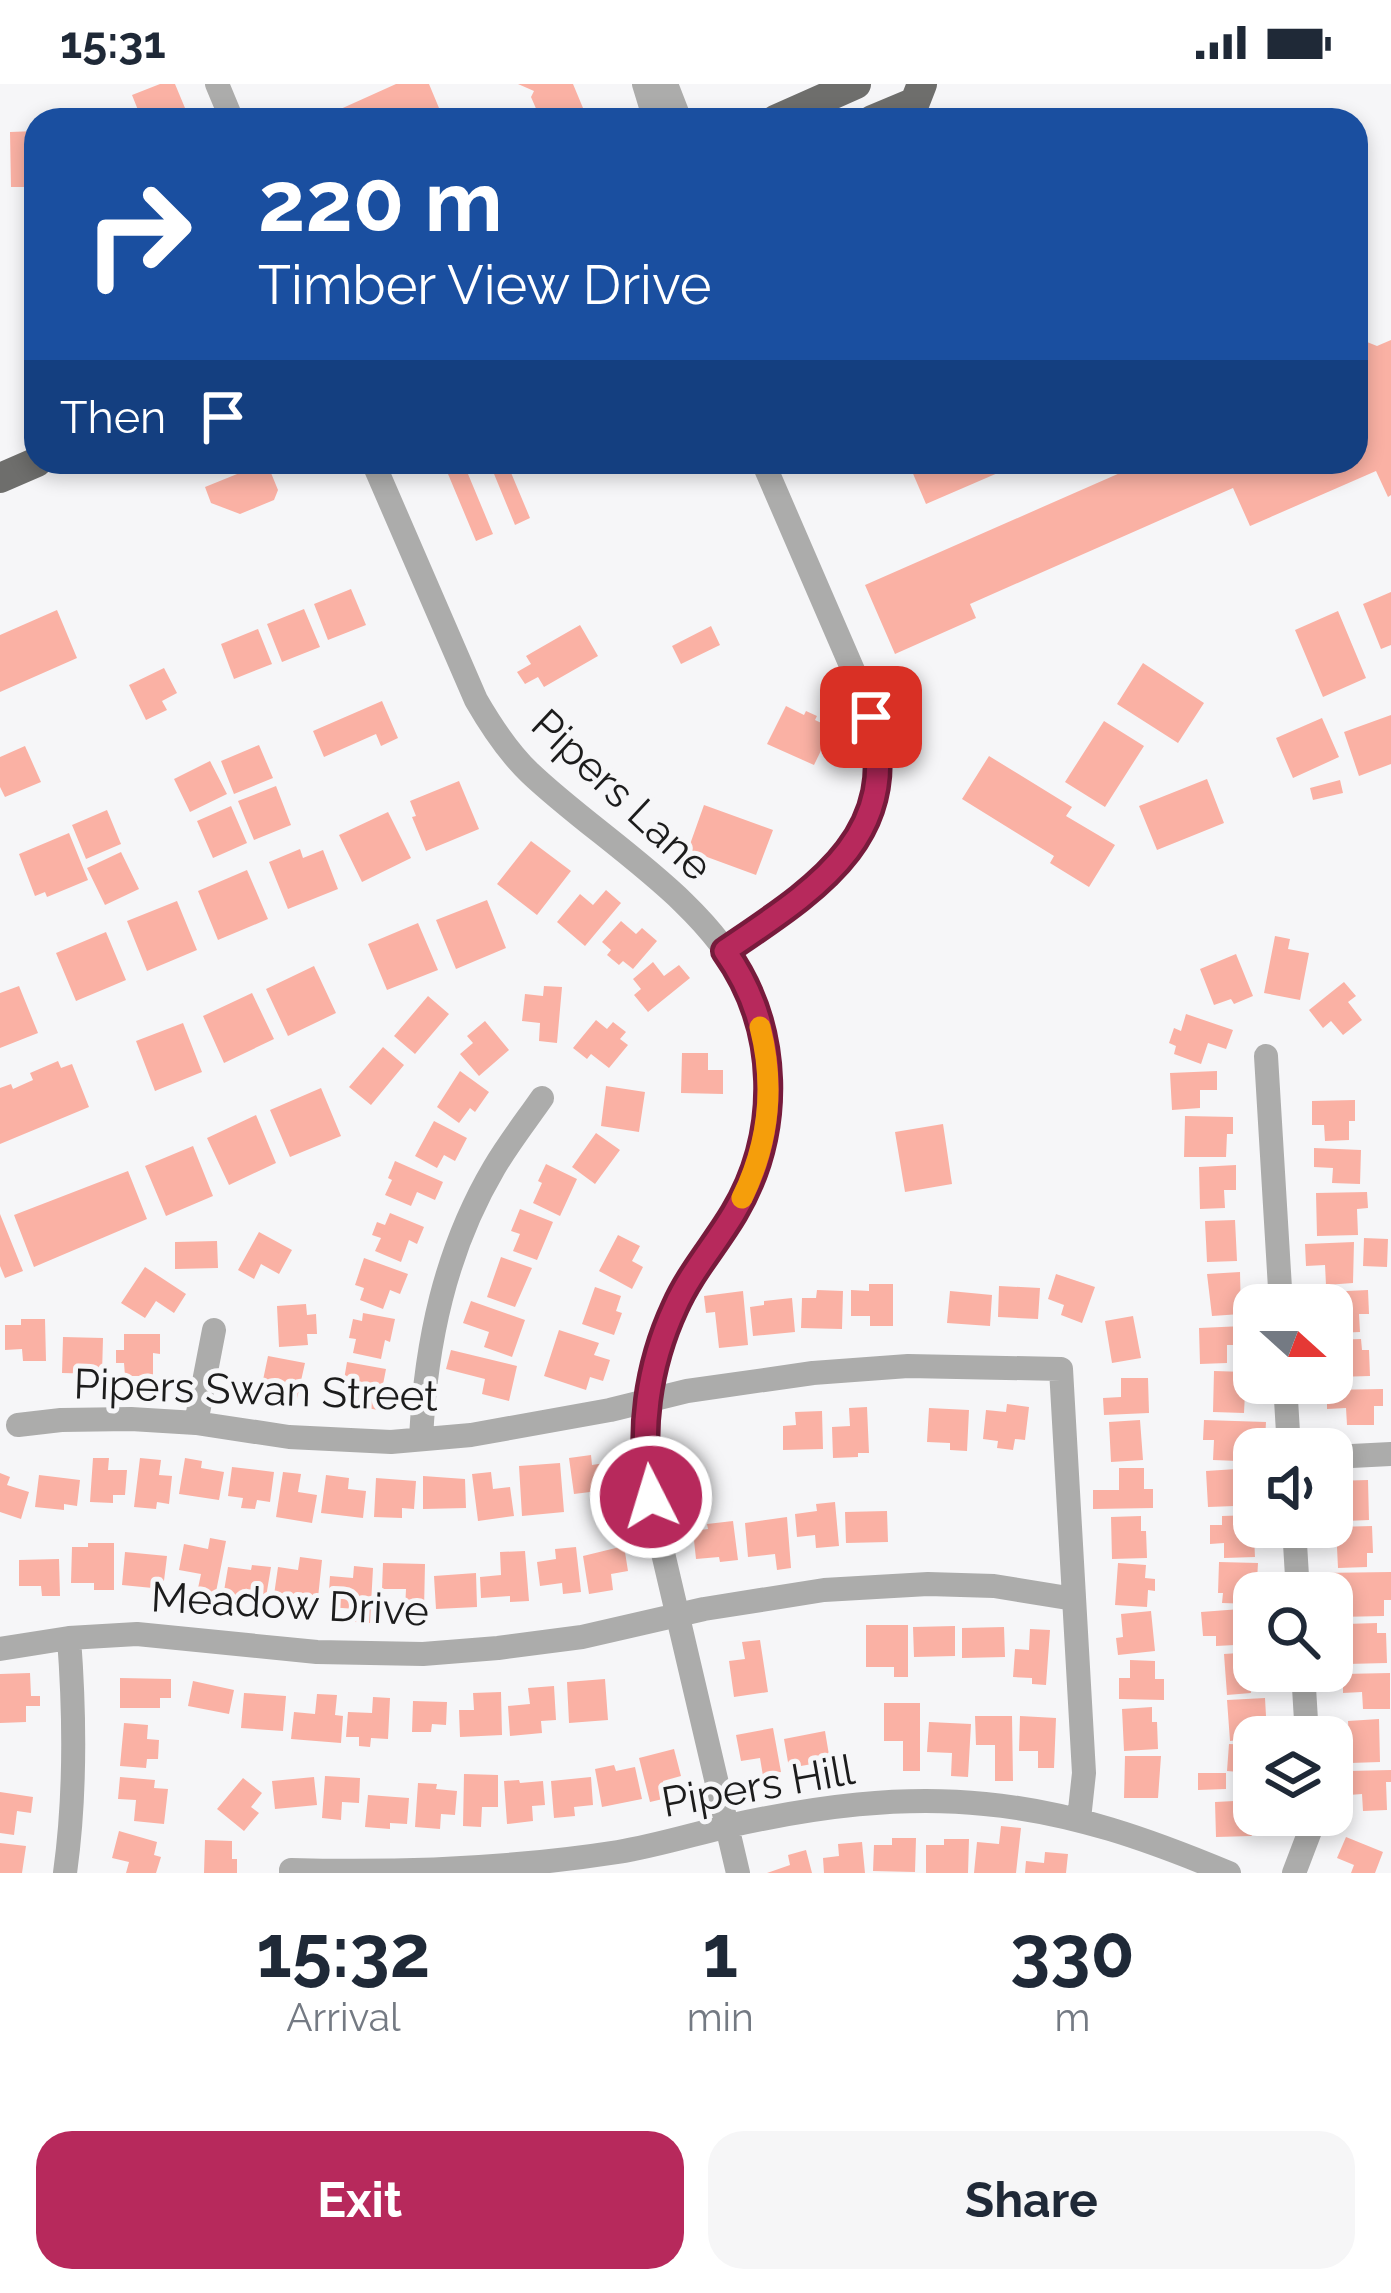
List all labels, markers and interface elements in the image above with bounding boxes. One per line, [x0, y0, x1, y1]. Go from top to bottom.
text: 15:31 [60, 16, 166, 69]
text: 220 m [258, 152, 503, 251]
icon: right [60, 156, 216, 312]
text: Timber View Drive [258, 253, 711, 317]
icon: arrive [190, 384, 256, 450]
text: Then [60, 391, 166, 444]
pin [820, 666, 922, 768]
icon: arrive [838, 684, 904, 750]
street label: Pipers Lane [522, 699, 722, 891]
north arrow [1233, 1284, 1353, 1404]
map controls [1233, 1284, 1353, 1836]
street label: Pipers Swan Street [73, 1359, 439, 1421]
button: sound [1233, 1428, 1353, 1548]
position arrow [588, 1434, 714, 1560]
street label: Meadow Drive [150, 1572, 430, 1636]
button: search [1233, 1572, 1353, 1692]
button: layers [1233, 1716, 1353, 1836]
street label: Pipers Hill [658, 1745, 859, 1827]
text: 15:32 [256, 1909, 430, 1994]
text: 1 [702, 1909, 738, 1994]
text: 330 [1010, 1909, 1135, 1994]
text: Arrival [286, 1994, 401, 2040]
text: min [687, 1994, 754, 2040]
text: m [1054, 1994, 1090, 2040]
button: Exit [36, 2131, 684, 2269]
button: Share [708, 2131, 1355, 2269]

